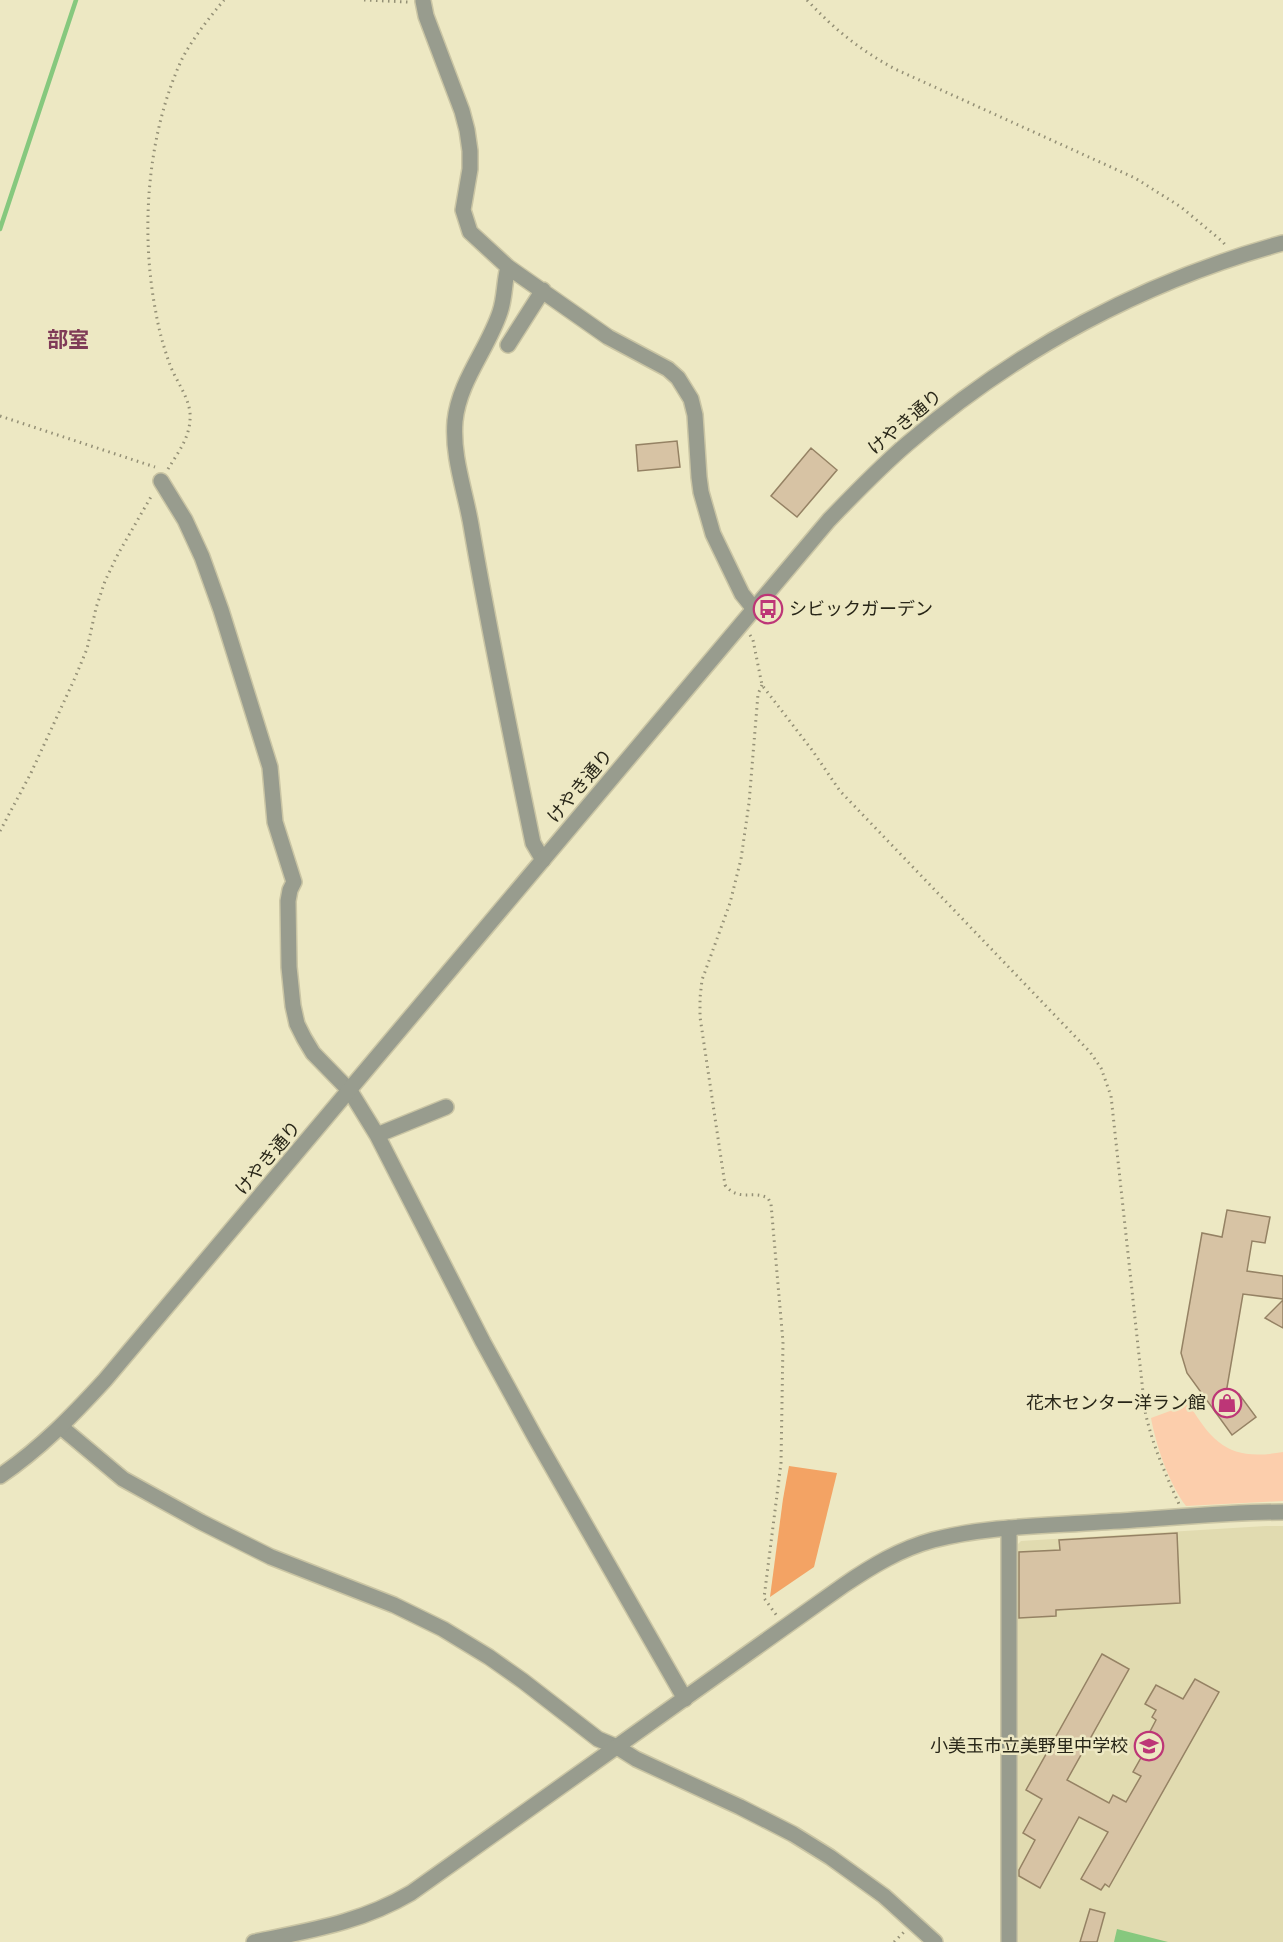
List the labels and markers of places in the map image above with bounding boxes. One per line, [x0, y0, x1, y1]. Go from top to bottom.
bus stop icon: シビックガーデン [752, 593, 784, 625]
place label: シビックガーデン [789, 599, 933, 620]
shop icon: 花木センター洋ラン館 [1211, 1387, 1243, 1419]
place label: 花木センター洋ラン館 [1026, 1393, 1206, 1414]
school or university icon: 小美玉市立美野里中学校 [1133, 1730, 1165, 1762]
place label: 小美玉市立美野里中学校 [930, 1736, 1128, 1757]

